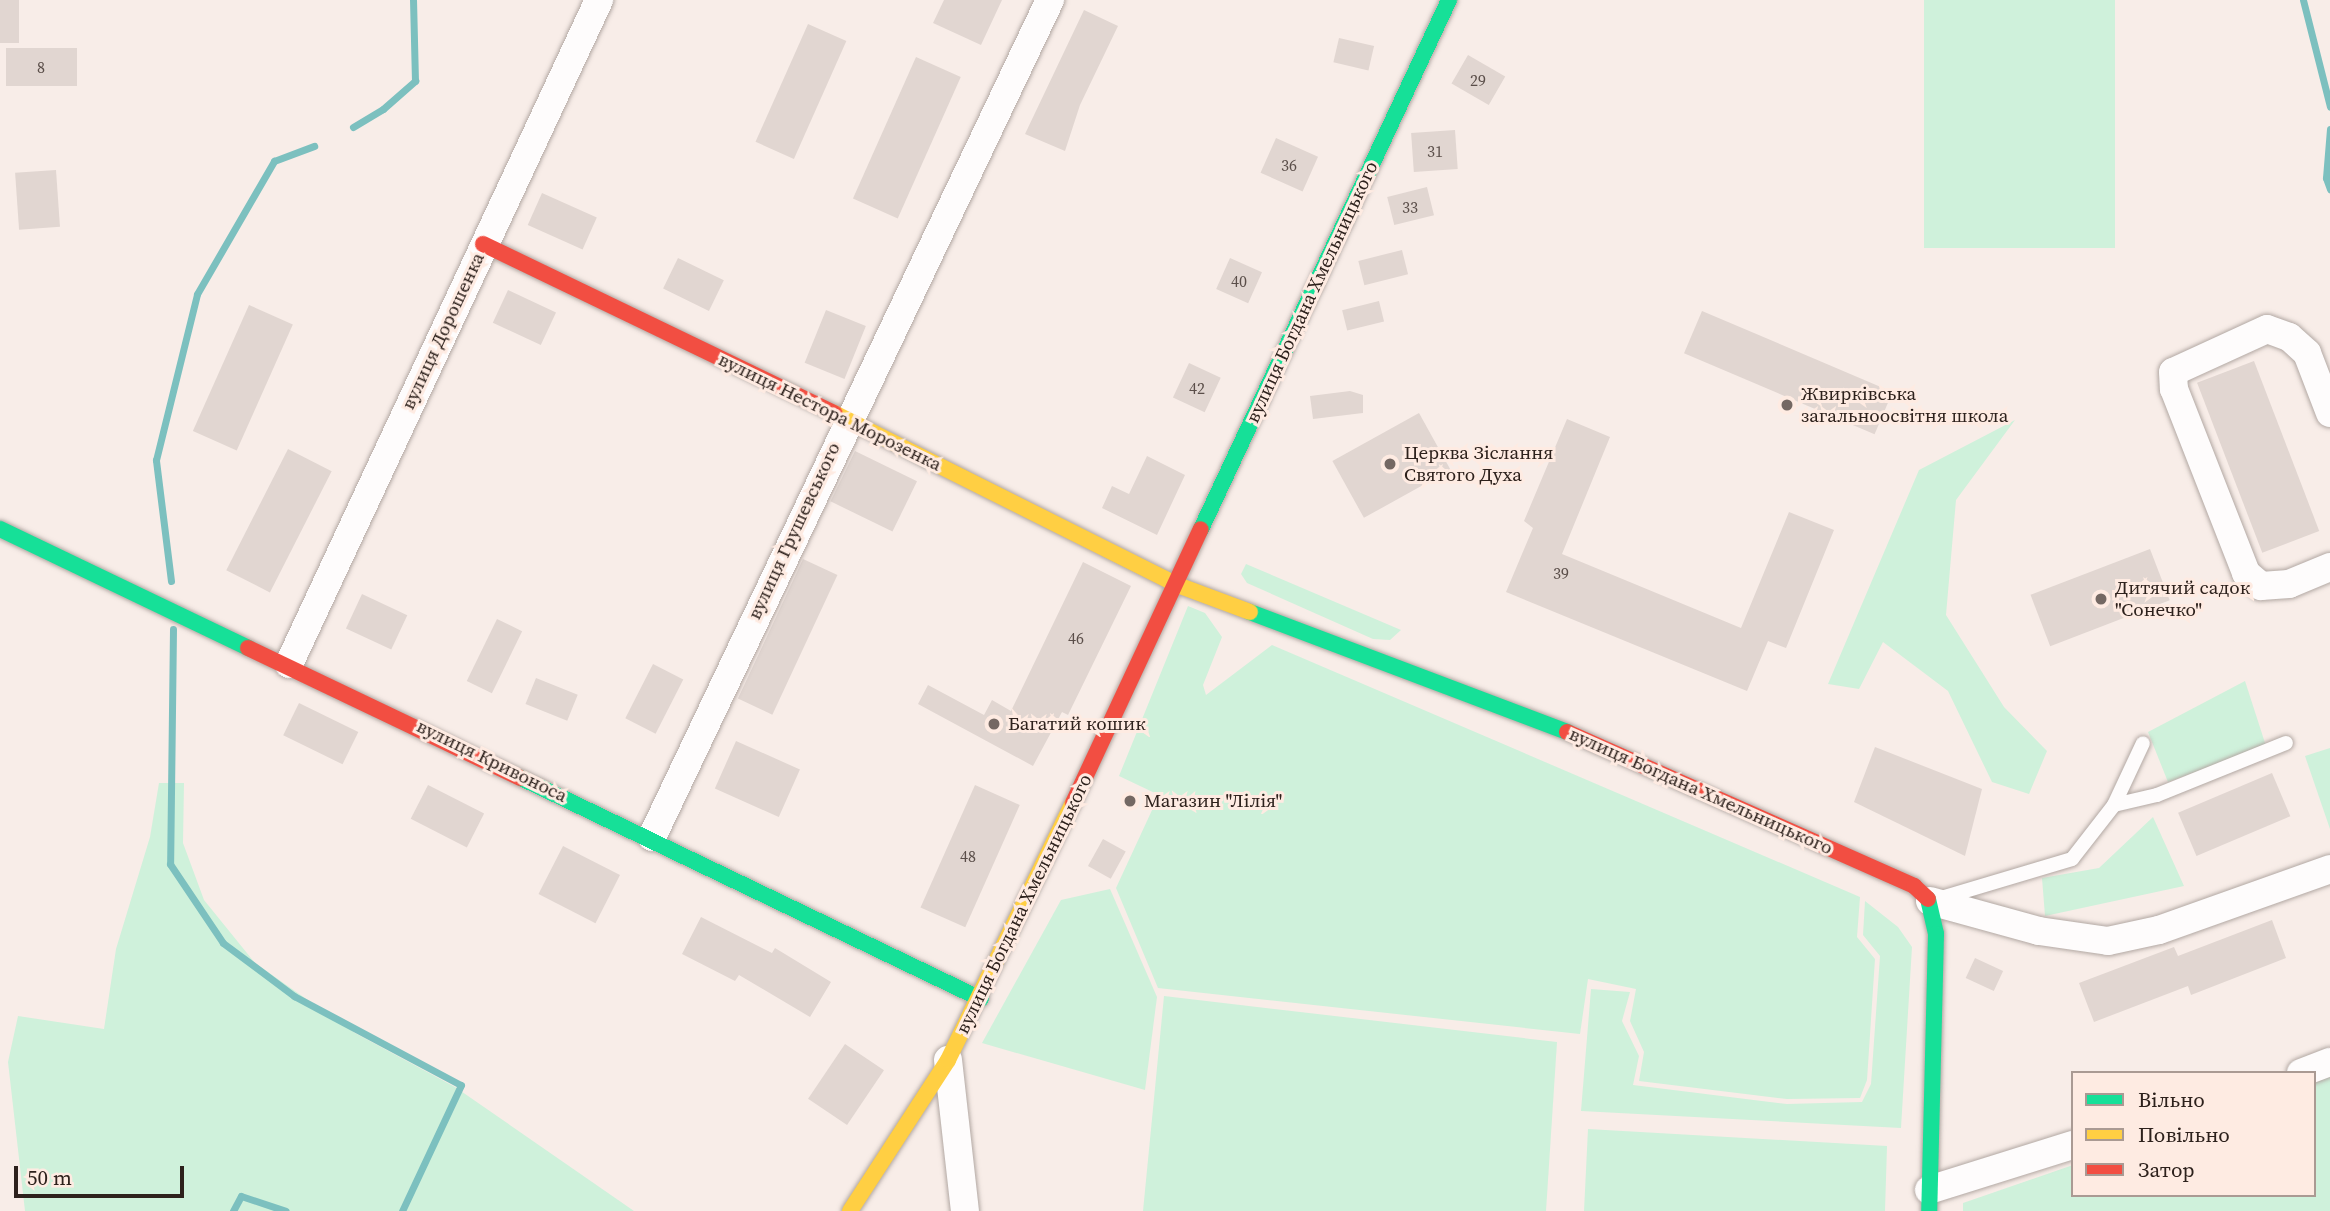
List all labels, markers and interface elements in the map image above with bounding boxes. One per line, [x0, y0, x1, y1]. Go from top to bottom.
house number: 8 [37, 57, 45, 77]
house number: 29 [1470, 70, 1486, 90]
house number: 31 [1427, 141, 1443, 161]
house number: 36 [1281, 155, 1297, 175]
street label: вулиця Богдана Хмельницького [1241, 158, 1383, 426]
house number: 33 [1402, 197, 1418, 217]
street label: вулиця Дорошенка [397, 249, 489, 413]
house number: 40 [1231, 271, 1247, 291]
street label: вулиця Нестора Морозенка [715, 348, 945, 476]
house number: 42 [1189, 378, 1205, 398]
place label: Жвирківська загальноосвітня школа [1801, 383, 2008, 427]
marker: Жвирківська загальноосвітня школа [1779, 397, 1795, 413]
street label: вулиця Грушевського [743, 439, 845, 623]
place label: Церква Зіслання Святого Духа [1404, 442, 1553, 486]
marker: Церква Зіслання Святого Духа [1382, 456, 1398, 472]
house number: 39 [1553, 563, 1569, 583]
place label: Дитячий садок "Сонечко" [2115, 577, 2250, 621]
marker: Дитячий садок "Сонечко" [2093, 591, 2109, 607]
house number: 46 [1068, 628, 1084, 648]
place label: Багатий кошик [1008, 713, 1146, 735]
street label: вулиця Кривоноса [413, 715, 571, 807]
marker: Багатий кошик [986, 716, 1002, 732]
street label: вулиця Богдана Хмельницького [1566, 722, 1836, 860]
street label: вулиця Богдана Хмельницького [951, 770, 1097, 1038]
place label: Магазин "Лілія" [1144, 790, 1282, 812]
marker: Магазин "Лілія" [1122, 793, 1138, 809]
house number: 48 [960, 846, 976, 866]
legend [2071, 1071, 2316, 1197]
text: Вільно [2138, 1085, 2205, 1114]
text: Повільно [2138, 1120, 2230, 1149]
scale bar [18, 1152, 187, 1196]
text: Затор [2138, 1155, 2194, 1184]
text: 50 m [27, 1163, 72, 1192]

